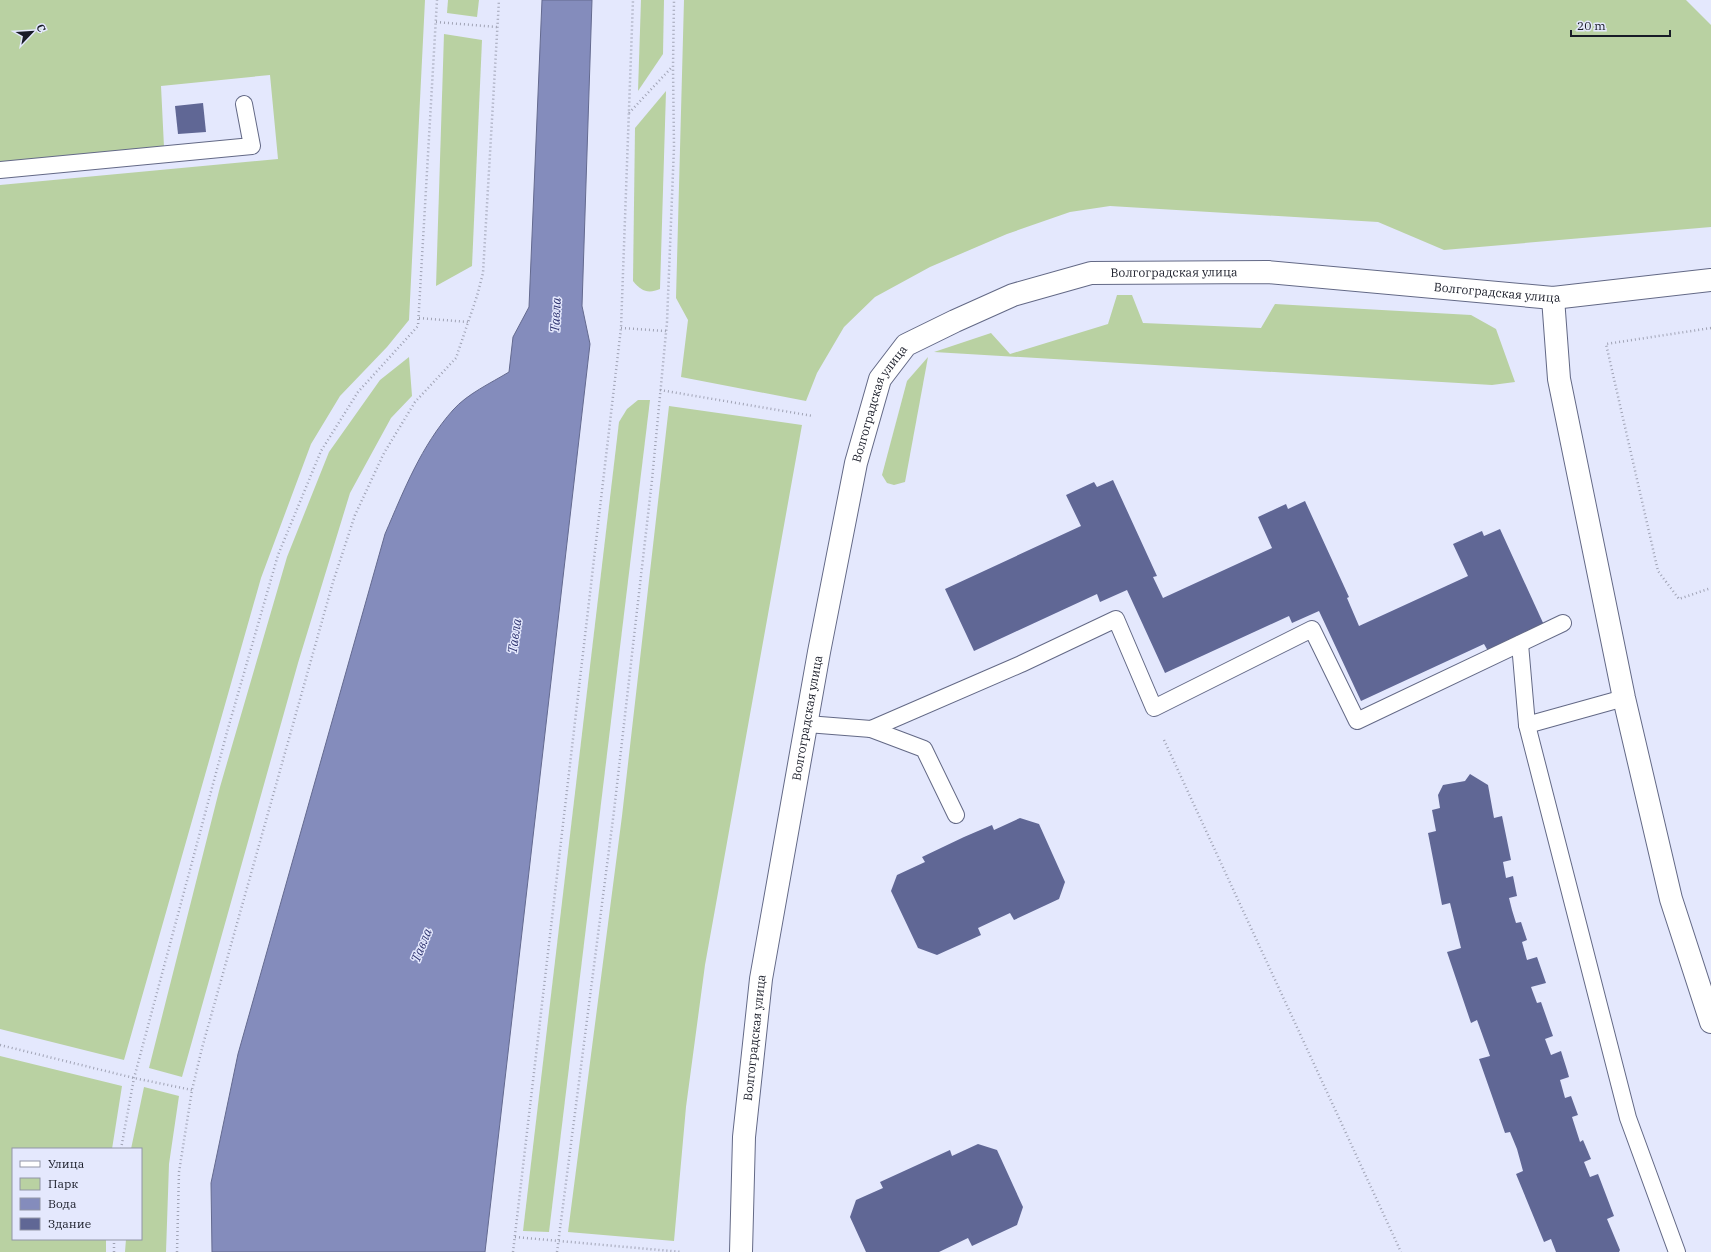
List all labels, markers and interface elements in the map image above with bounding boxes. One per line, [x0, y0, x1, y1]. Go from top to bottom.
north arrow [12, 12, 52, 52]
scale bar [1571, 12, 1670, 38]
text: 20 m [1577, 18, 1606, 33]
text: С [33, 21, 49, 34]
street label: Волгоградская улица [1111, 264, 1238, 280]
street label: Волгоградская улица [1433, 279, 1561, 305]
water label: Тавла [546, 297, 565, 333]
street label: Волгоградская улица [849, 342, 910, 464]
water label: Тавла [504, 617, 525, 655]
street label: Волгоградская улица [788, 654, 825, 782]
water label: Тавла [407, 926, 436, 965]
street label: Волгоградская улица [740, 973, 769, 1101]
legend [12, 1148, 142, 1240]
text: Улица [48, 1156, 85, 1171]
text: Парк [48, 1176, 78, 1191]
text: Вода [48, 1196, 77, 1211]
text: Здание [48, 1216, 91, 1231]

